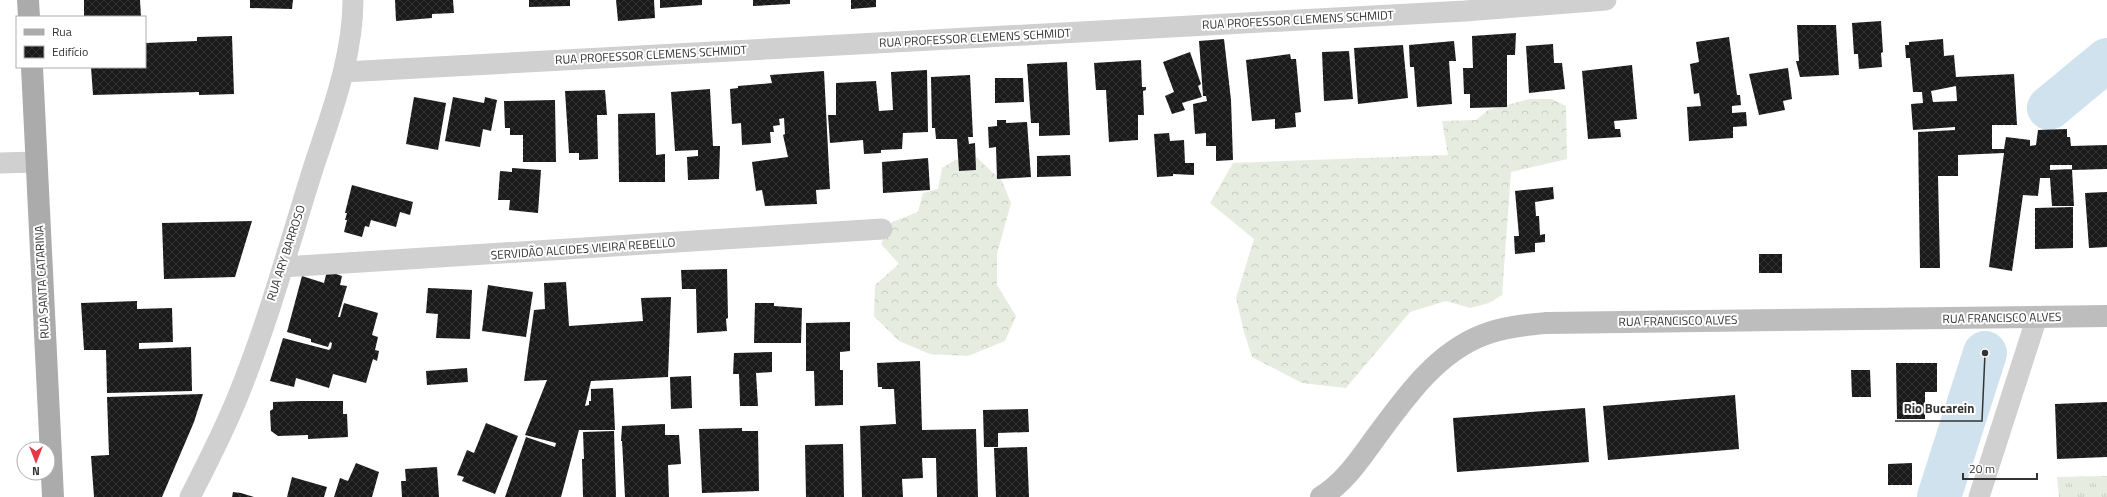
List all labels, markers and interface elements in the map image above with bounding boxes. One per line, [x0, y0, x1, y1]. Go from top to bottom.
street label: RUA PROFESSOR CLEMENS SCHMIDT [1202, 5, 1395, 34]
legend [16, 16, 146, 68]
text: Rua [52, 22, 72, 41]
street label: RUA PROFESSOR CLEMENS SCHMIDT [879, 23, 1072, 52]
street label: RUA PROFESSOR CLEMENS SCHMIDT [555, 40, 748, 69]
text: Edifício [52, 42, 88, 61]
street label: RUA ARY BARROSO [261, 202, 310, 303]
street label: RUA SANTA CATARINA [29, 225, 54, 339]
street label: SERVIDÃO ALCIDES VIEIRA REBELLO [490, 233, 676, 264]
street label: RUA FRANCISCO ALVES [1942, 307, 2062, 328]
street label: RUA FRANCISCO ALVES [1618, 310, 1738, 331]
callout: Rio Bucarein [1895, 396, 1982, 421]
text: Rio Bucarein [1904, 398, 1974, 418]
north arrow [16, 441, 56, 481]
scale bar [1963, 455, 2037, 481]
text: 20 m [1969, 459, 1995, 478]
text: N [32, 463, 40, 479]

